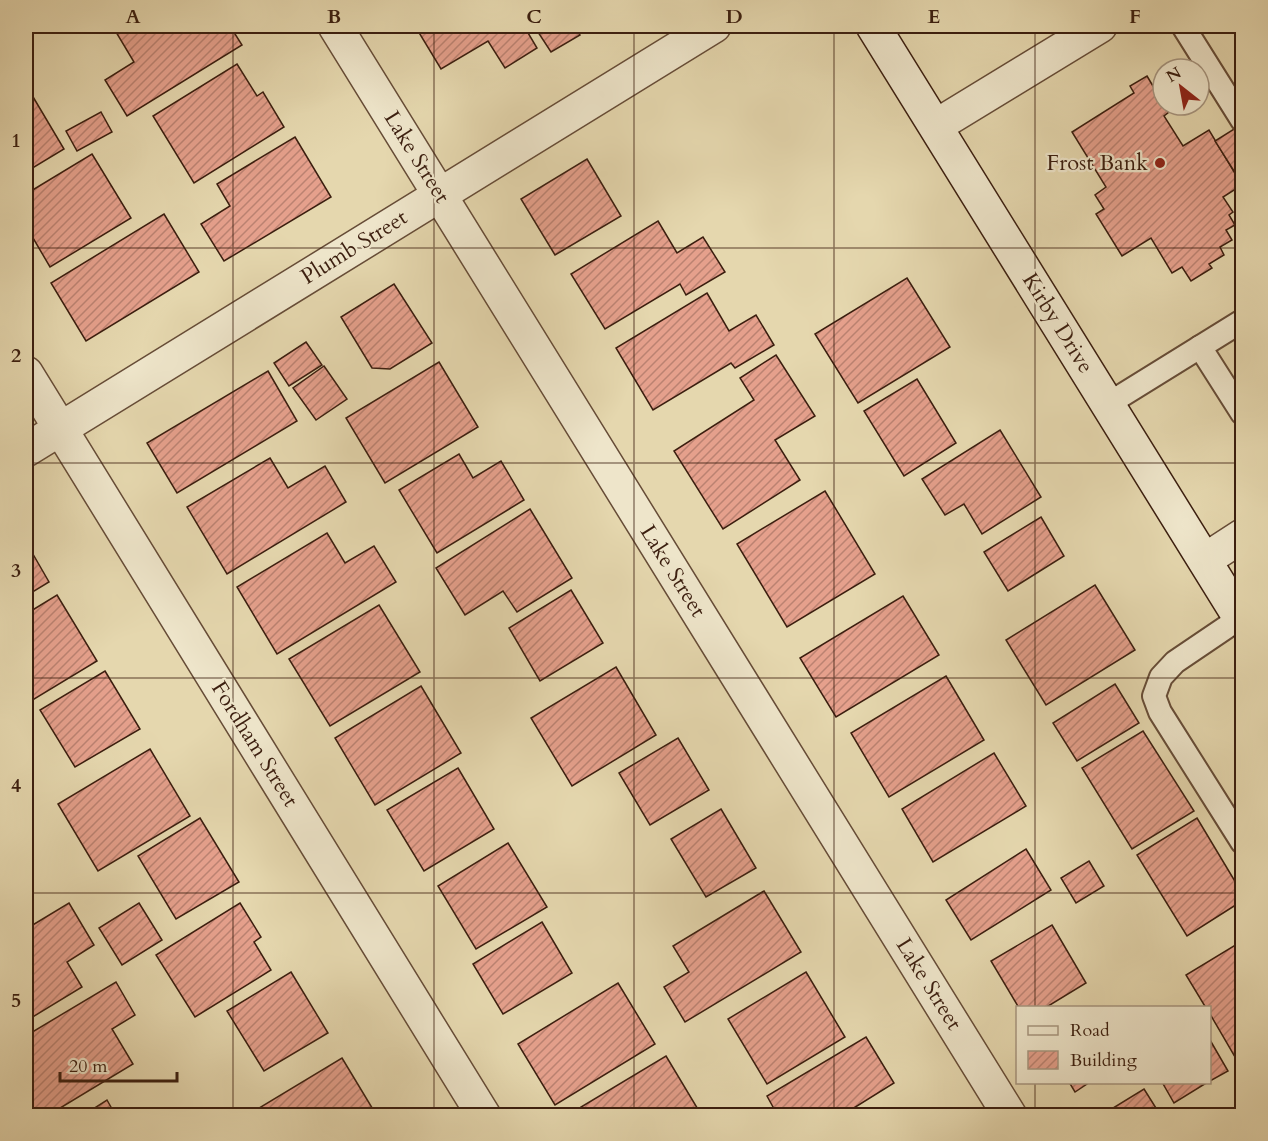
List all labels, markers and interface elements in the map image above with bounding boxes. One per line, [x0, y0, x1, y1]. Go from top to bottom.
text: A [125, 3, 141, 30]
text: B [327, 3, 341, 30]
text: C [526, 3, 542, 30]
text: D [725, 3, 743, 30]
text: E [928, 3, 940, 30]
text: F [1129, 3, 1141, 30]
north arrow [1151, 57, 1211, 117]
text: N [1162, 62, 1186, 88]
street label: Lake Street [377, 105, 457, 209]
text: 1 [11, 127, 21, 154]
place label: Frost Bank [1047, 148, 1148, 178]
marker: Frost Bank [1153, 156, 1167, 170]
street label: Plumb Street [295, 202, 413, 291]
street label: Kirby Drive [1015, 267, 1101, 379]
text: 2 [11, 342, 21, 369]
street label: Lake Street [633, 519, 713, 623]
text: 3 [11, 557, 21, 584]
street label: Fordham Street [204, 675, 306, 813]
text: 4 [11, 772, 21, 799]
street label: Lake Street [889, 932, 969, 1036]
text: 5 [11, 987, 21, 1014]
legend [1016, 1006, 1211, 1084]
text: Road [1070, 1018, 1110, 1043]
scale bar [60, 1045, 177, 1083]
text: Building [1070, 1048, 1138, 1073]
text: 20 m [69, 1054, 108, 1079]

